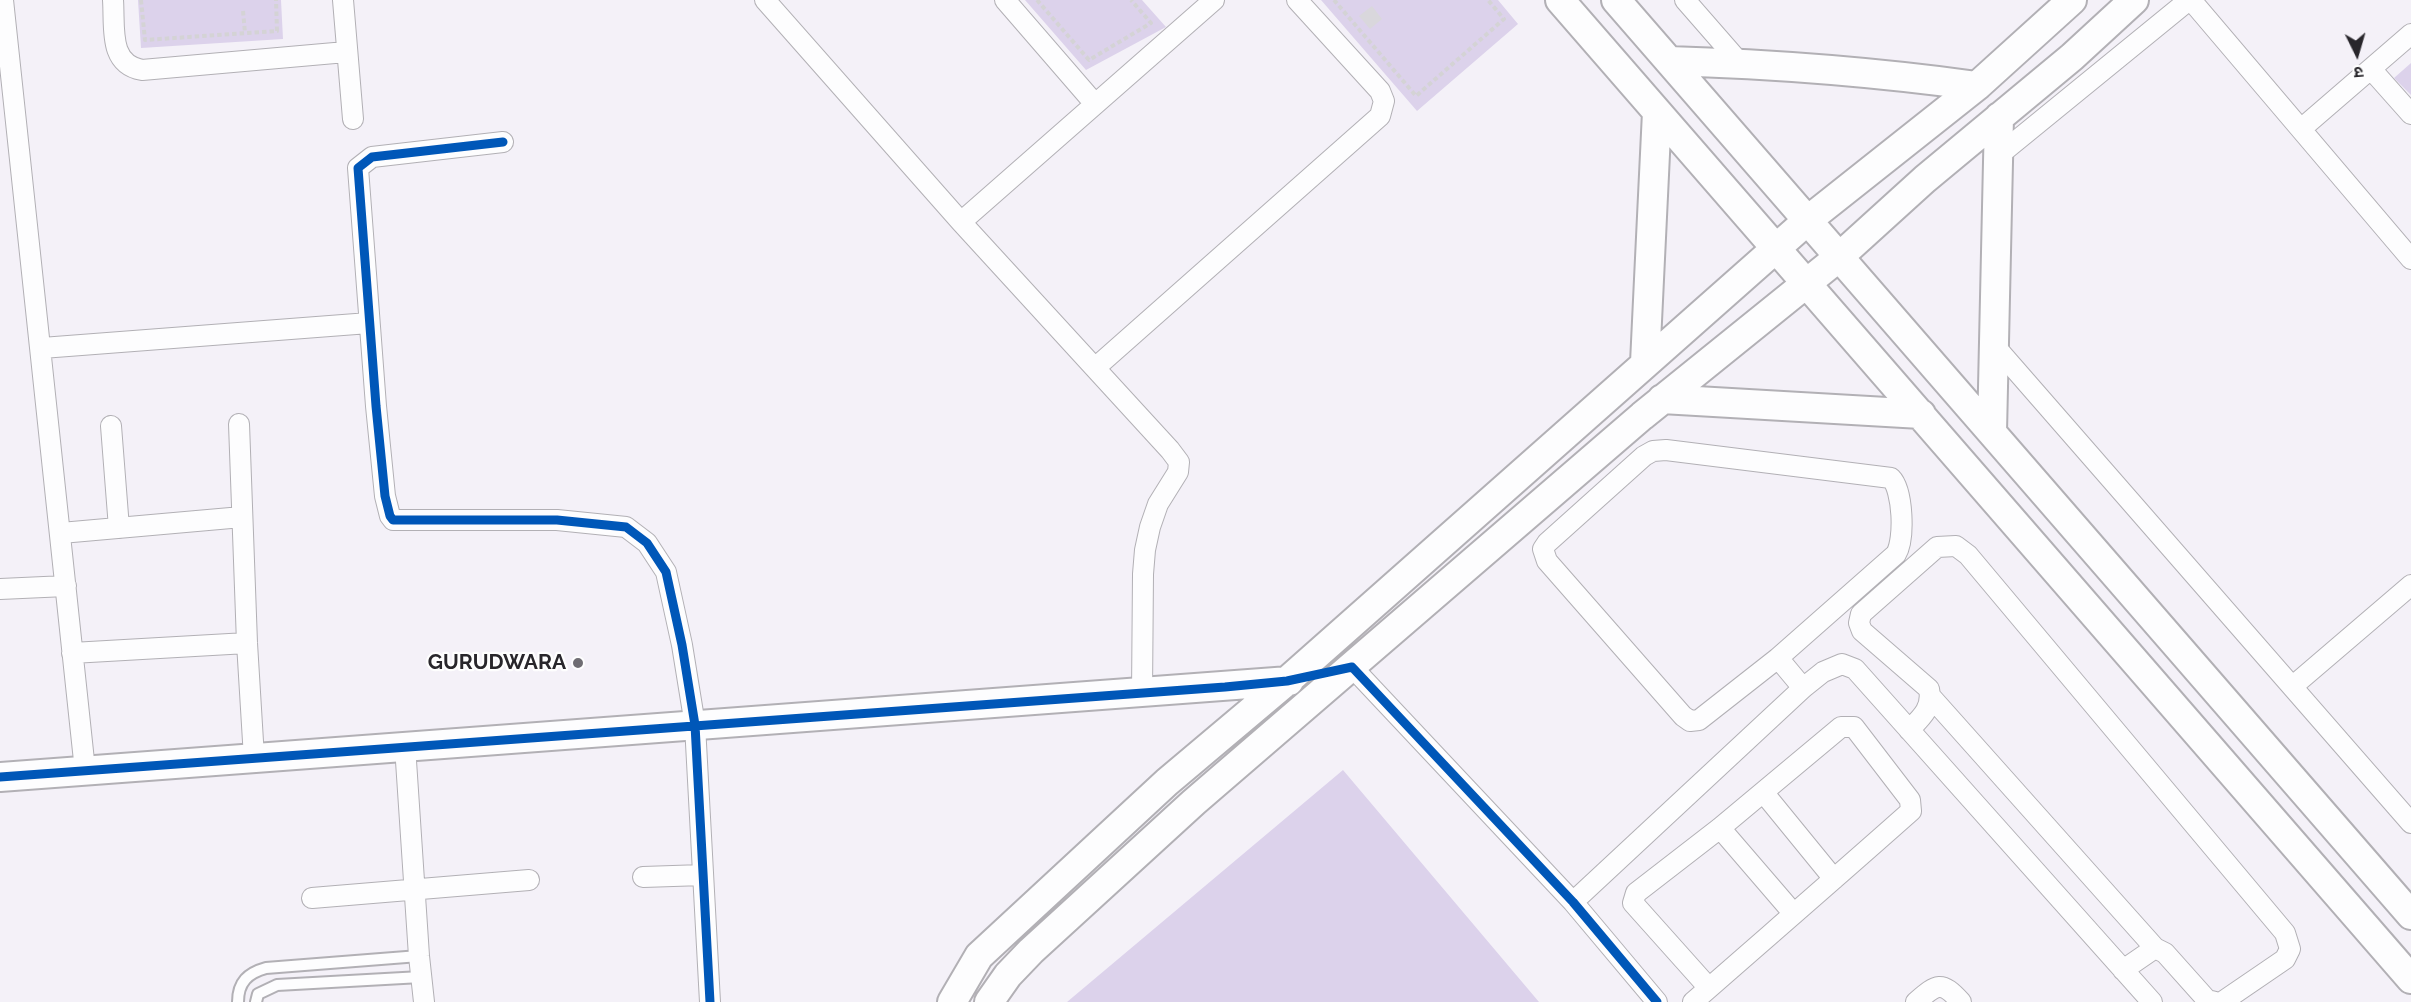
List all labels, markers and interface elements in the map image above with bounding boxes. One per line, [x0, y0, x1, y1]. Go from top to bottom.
north arrow [2327, 24, 2387, 84]
text: उ [2353, 63, 2364, 82]
place label: GURUDWARA [428, 650, 566, 676]
marker: GURUDWARA [571, 656, 585, 670]

